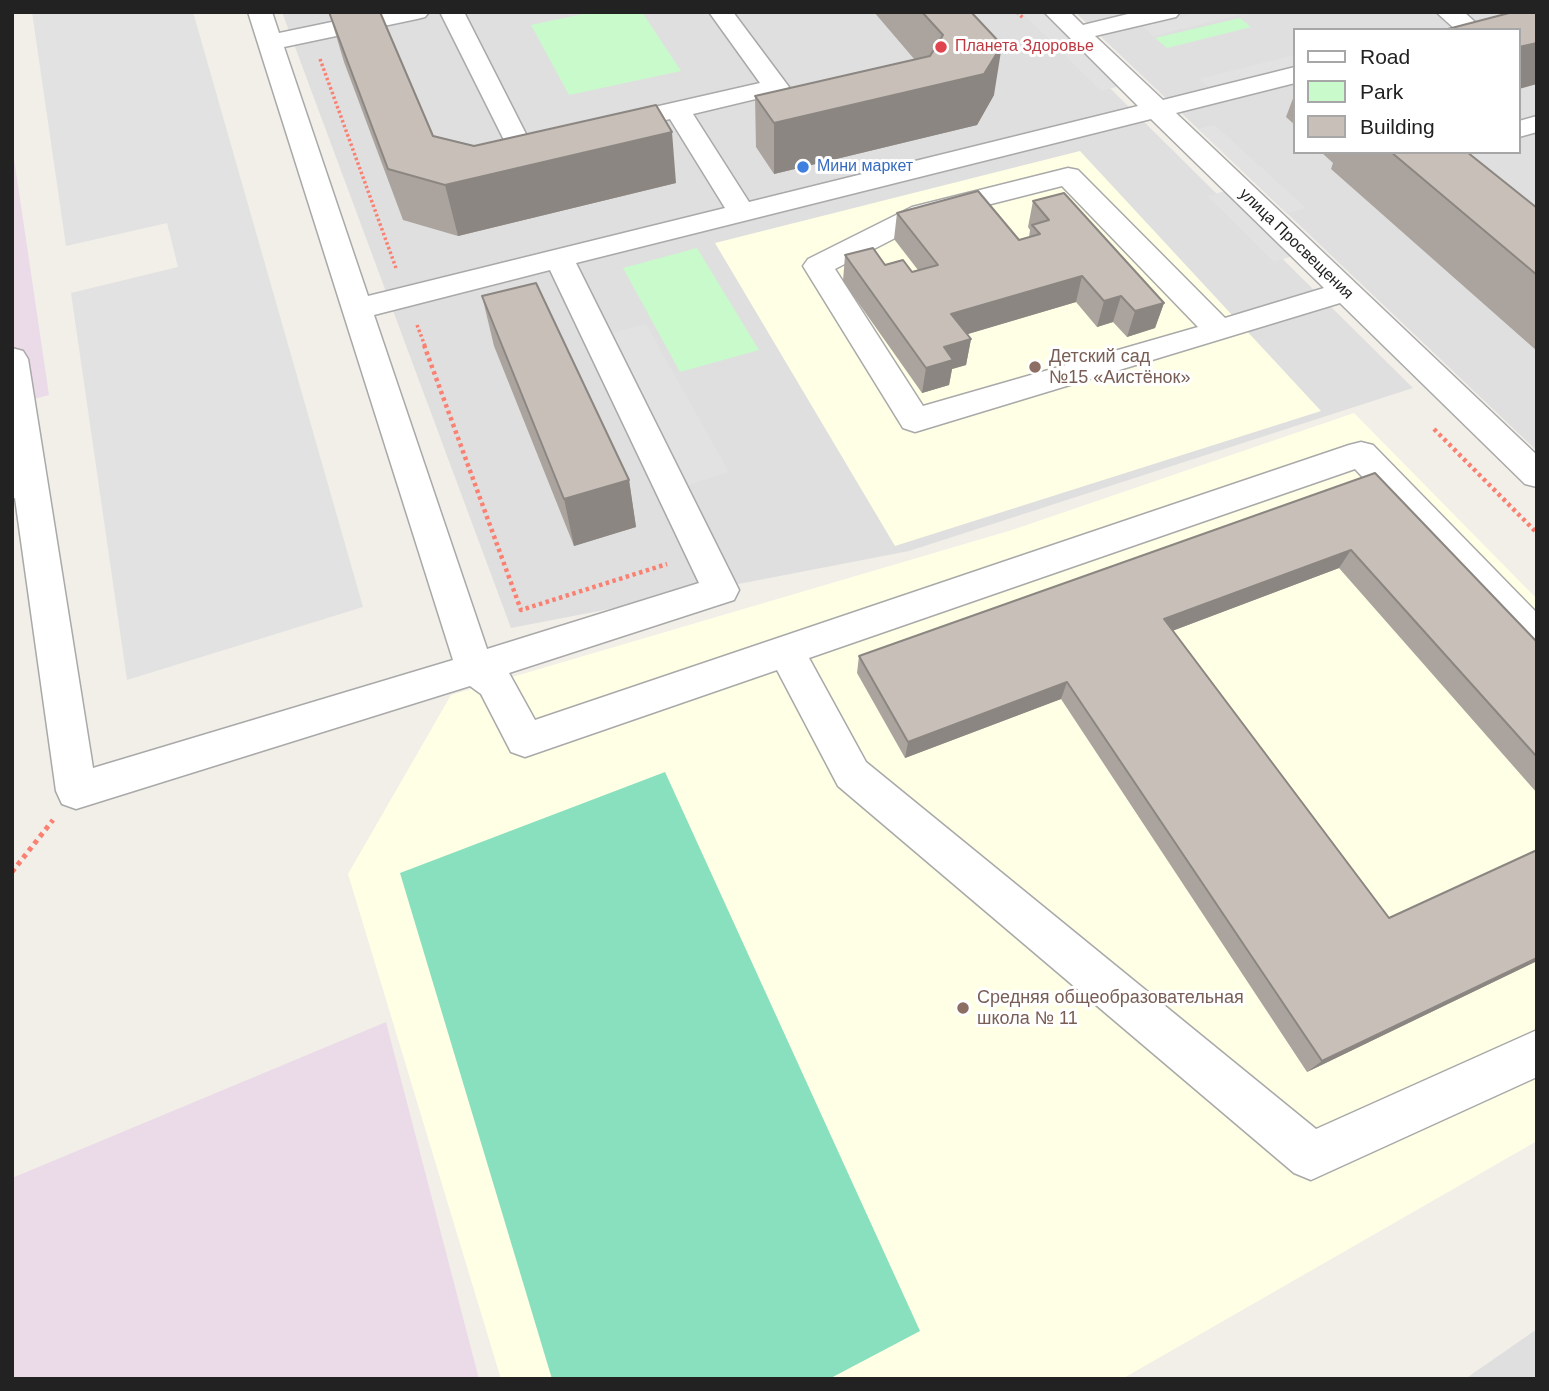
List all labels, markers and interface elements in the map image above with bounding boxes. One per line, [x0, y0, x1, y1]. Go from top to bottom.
legend [1294, 28, 1521, 154]
place label: Планета Здоровье [955, 37, 1094, 57]
marker: Планета Здоровье [933, 39, 949, 55]
text: Road [1360, 45, 1410, 68]
text: Park [1360, 80, 1403, 103]
text: Building [1360, 115, 1435, 138]
place label: Мини маркет [817, 157, 913, 177]
marker: Мини маркет [795, 159, 811, 175]
street label: улица Просвещения [1235, 185, 1357, 303]
place label: Детский сад №15 «Аистёнок» [1049, 346, 1190, 388]
marker: Детский сад №15 «Аистёнок» [1027, 359, 1043, 375]
place label: Средняя общеобразовательная школа № 11 [977, 987, 1244, 1030]
marker: Средняя общеобразовательная школа № 11 [955, 1000, 971, 1016]

